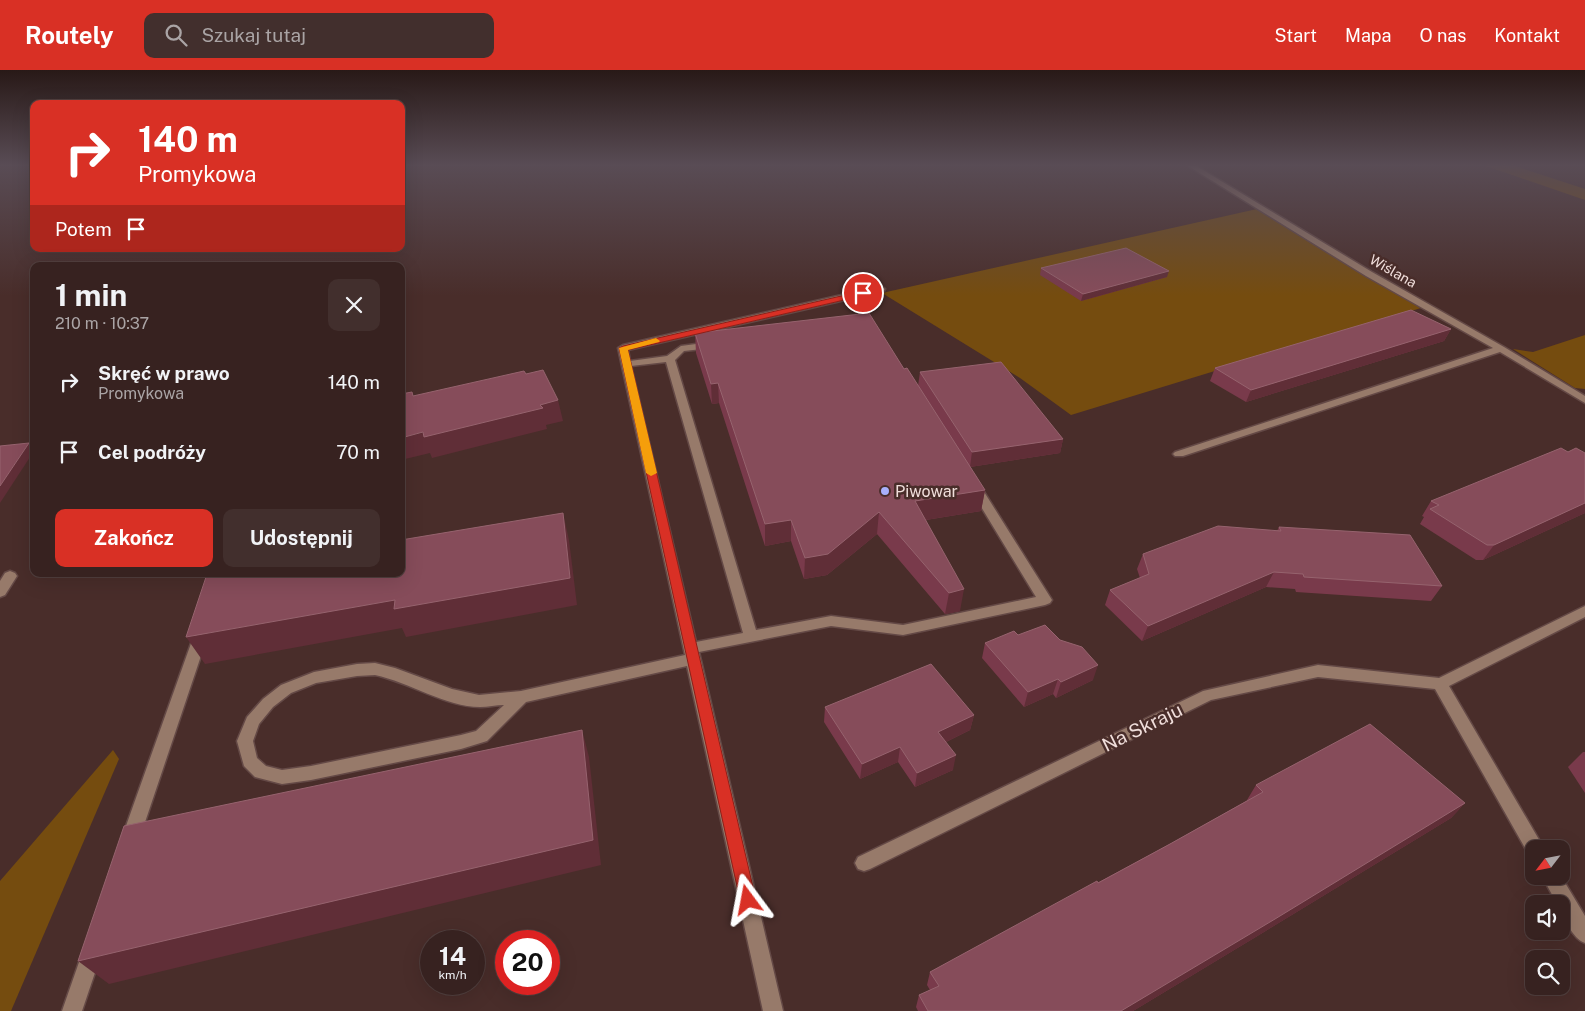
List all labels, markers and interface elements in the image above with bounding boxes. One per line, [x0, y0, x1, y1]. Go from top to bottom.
search box [144, 13, 494, 58]
text: Routely [25, 21, 114, 49]
icon: search [162, 21, 190, 49]
text: Szukaj tutaj [202, 24, 306, 46]
text: Start [1275, 25, 1317, 46]
text: Mapa [1345, 25, 1391, 46]
text: O nas [1419, 25, 1466, 46]
text: Kontakt [1494, 25, 1560, 46]
text: 140 m [138, 119, 238, 160]
icon: right [55, 120, 120, 185]
text: Promykowa [138, 161, 257, 187]
icon: arrive [122, 215, 150, 243]
text: Potem [55, 218, 112, 240]
street label: Wiślana [1367, 251, 1419, 291]
pin [842, 272, 884, 314]
text: 1 min [55, 277, 127, 313]
button: close [328, 279, 380, 331]
icon: arrive [849, 279, 877, 307]
text: 210 m · 10:37 [55, 314, 149, 333]
text: Skręć w prawo [98, 362, 230, 384]
icon: right [55, 368, 83, 396]
text: 140 m [328, 371, 380, 393]
text: Promykowa [98, 384, 184, 403]
icon: arrive [55, 438, 83, 466]
text: Cel podróży [98, 441, 206, 463]
text: 70 m [336, 441, 380, 463]
place label: Piwowar [895, 482, 958, 501]
marker: Piwowar [879, 485, 891, 497]
button: Zakończ [55, 509, 213, 567]
button: Udostępnij [223, 509, 380, 567]
street label: Na Skraju [1098, 698, 1186, 756]
north arrow [1525, 840, 1570, 885]
map controls [1525, 840, 1570, 995]
position arrow [721, 873, 773, 925]
button: sound [1525, 895, 1570, 940]
speed limit sign: 20 [495, 930, 560, 995]
text: 14 [439, 941, 466, 971]
button: search [1525, 950, 1570, 995]
text: km/h [438, 968, 467, 982]

